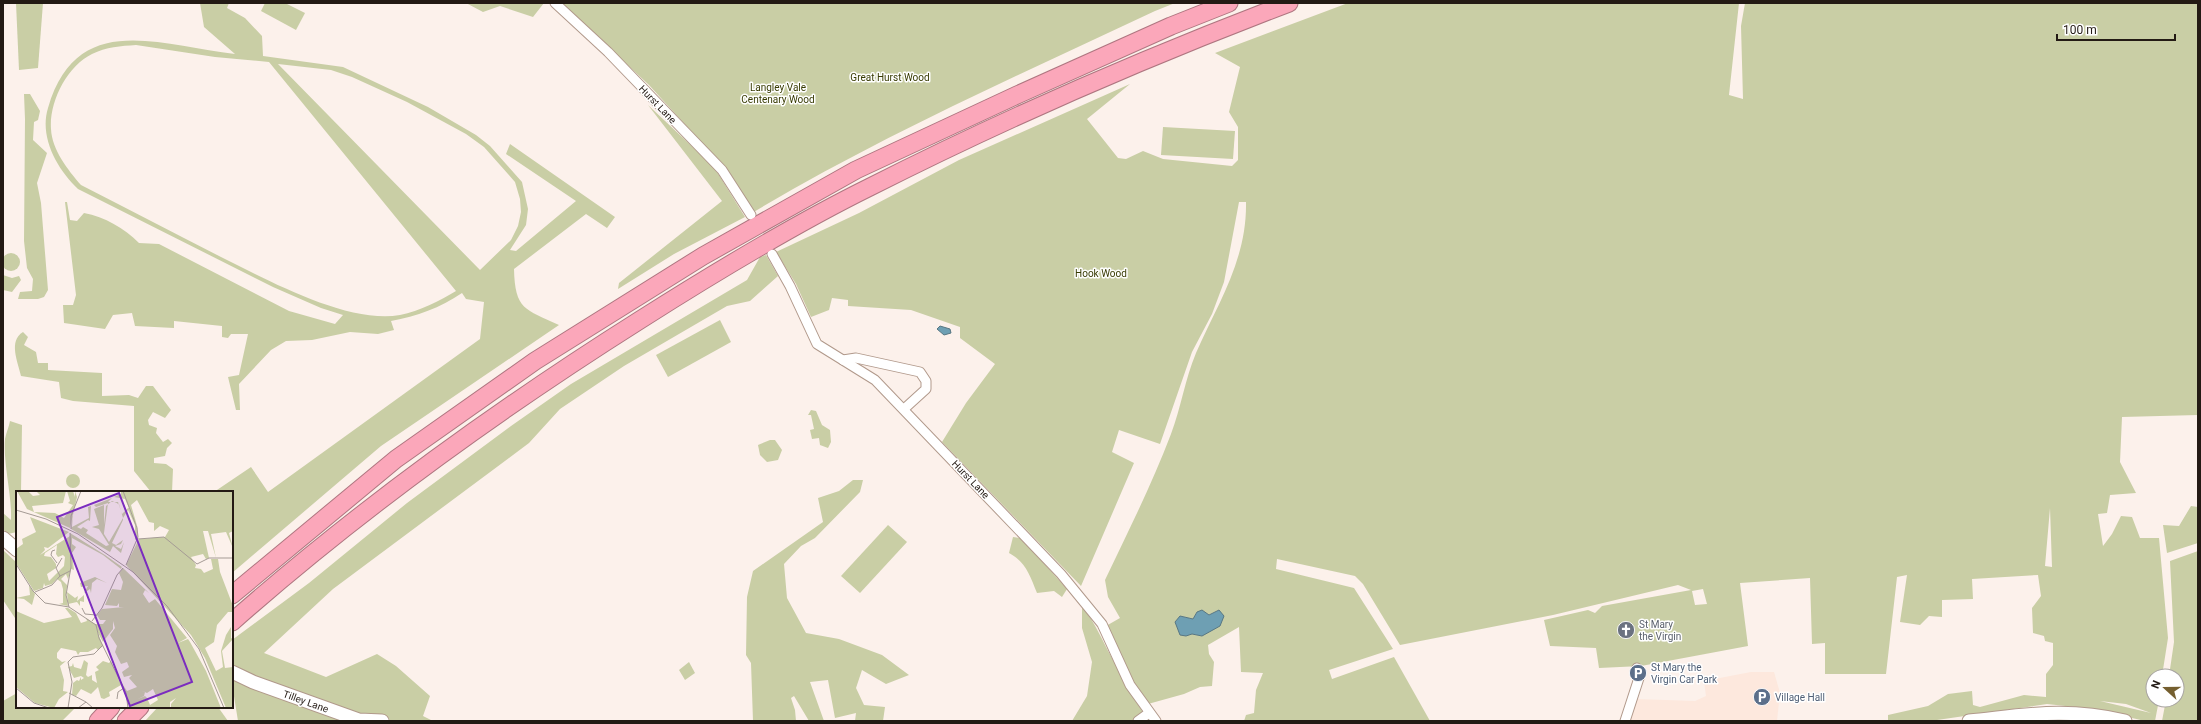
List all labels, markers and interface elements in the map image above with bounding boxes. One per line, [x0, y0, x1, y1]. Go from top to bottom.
scale bar [2057, 16, 2175, 42]
text: 100 m [2063, 23, 2097, 37]
park label: Great Hurst Wood [850, 72, 930, 83]
park label: Langley Vale Centenary Wood [741, 82, 815, 105]
street label: Hurst Lane [637, 83, 678, 126]
park label: Hook Wood [1075, 268, 1127, 279]
street label: Hurst Lane [950, 458, 991, 501]
inset map [16, 491, 233, 708]
place label: St Mary the Virgin [1639, 619, 1681, 642]
church icon: St Mary the Virgin [1616, 620, 1636, 640]
place label: St Mary the Virgin Car Park [1651, 662, 1718, 685]
parking icon: St Mary the Virgin Car Park [1628, 663, 1648, 683]
north arrow [2145, 668, 2185, 708]
text: N [2149, 678, 2164, 691]
parking icon: Village Hall [1752, 687, 1772, 707]
street label: Tilley Lane [282, 688, 330, 715]
place label: Village Hall [1775, 692, 1825, 703]

